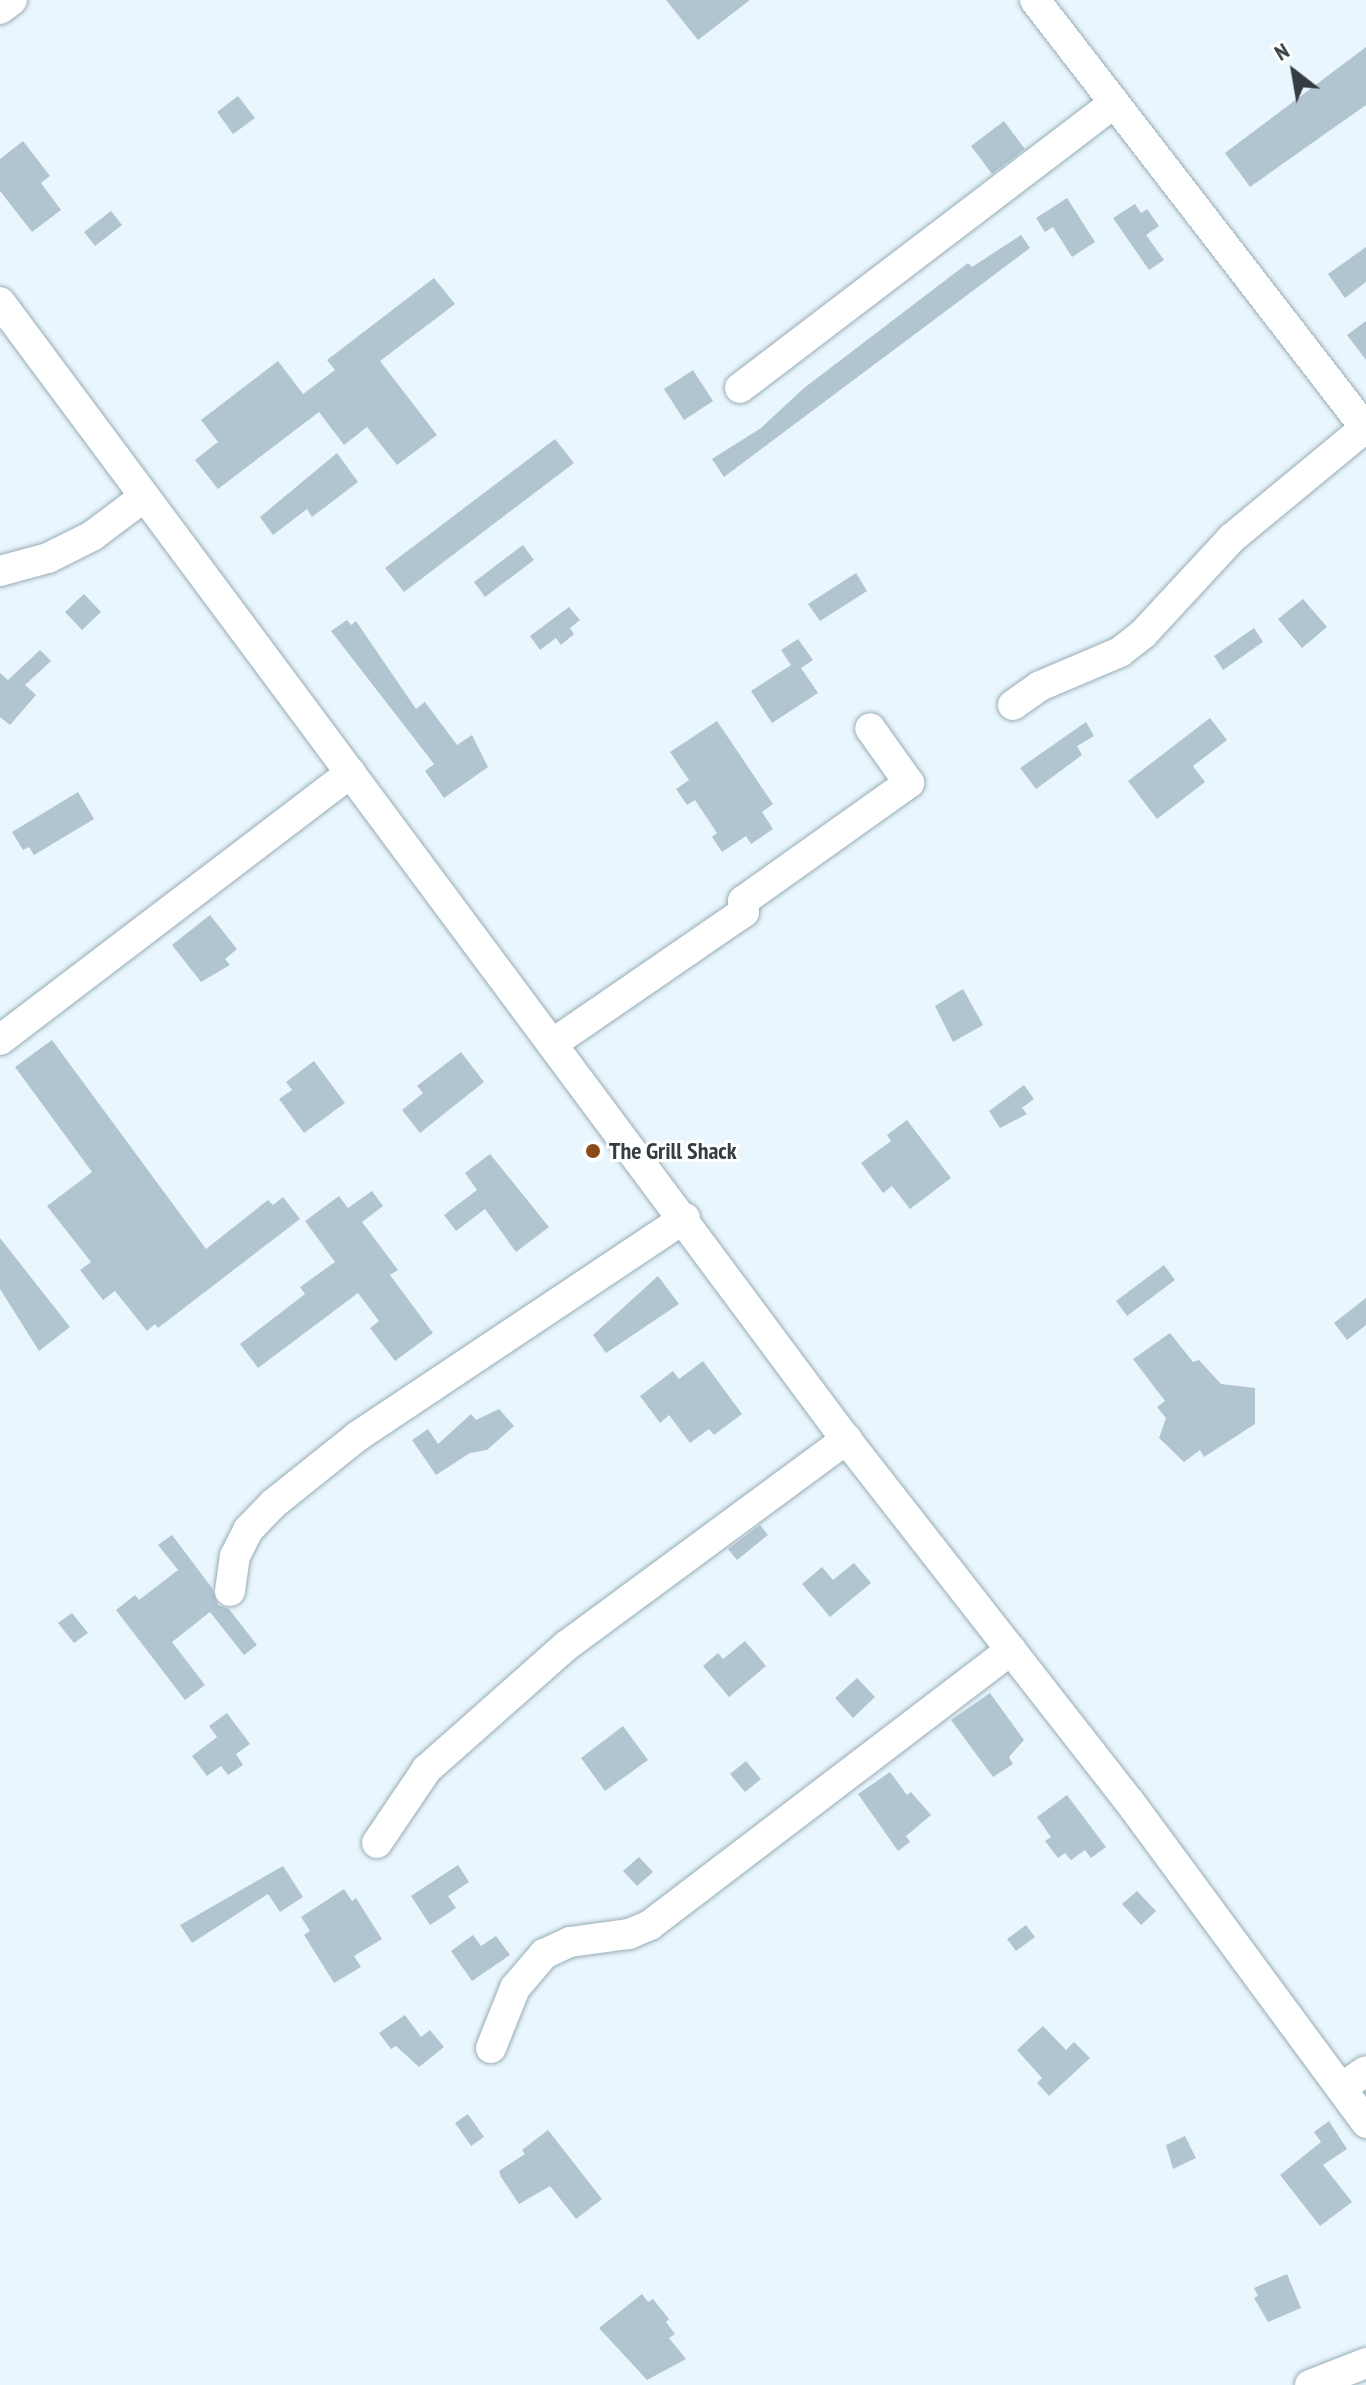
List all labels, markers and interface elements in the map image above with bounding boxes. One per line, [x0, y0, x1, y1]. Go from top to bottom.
north arrow [1254, 32, 1334, 112]
text: N [1269, 36, 1294, 66]
place label: The Grill Shack [609, 1137, 737, 1165]
marker: The Grill Shack [584, 1142, 602, 1160]

